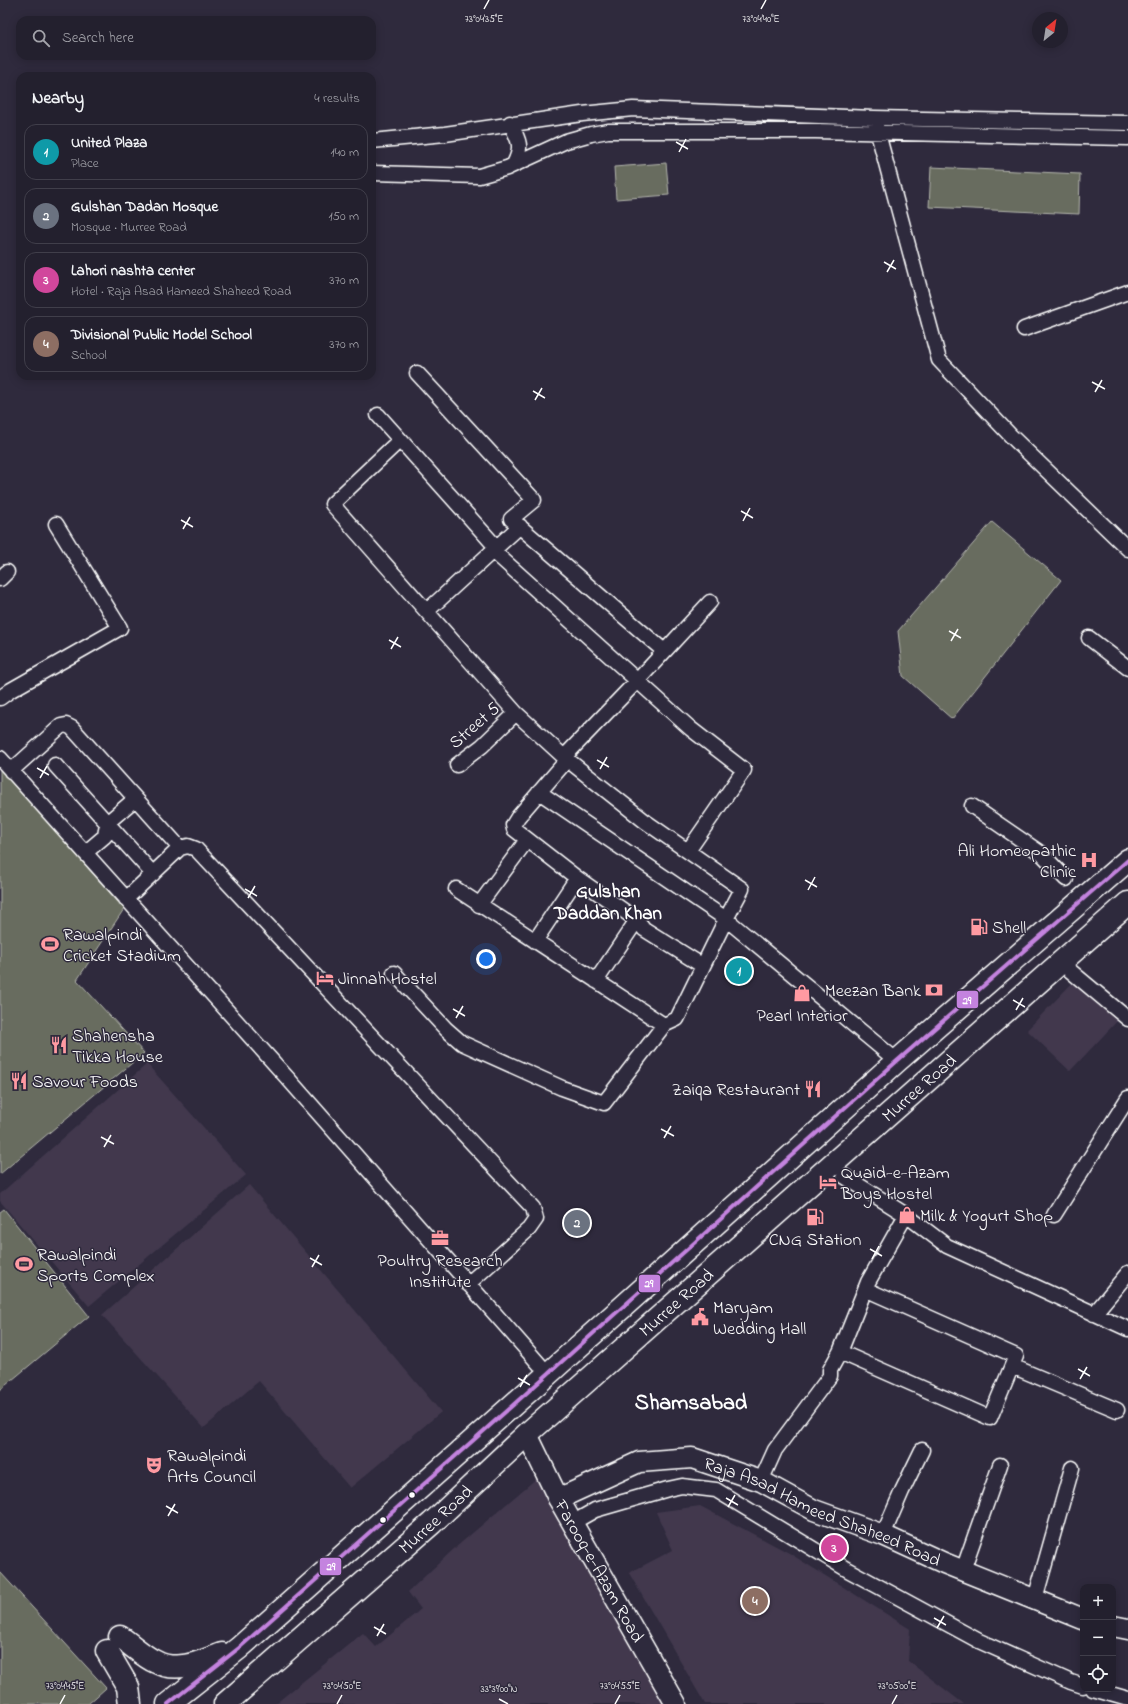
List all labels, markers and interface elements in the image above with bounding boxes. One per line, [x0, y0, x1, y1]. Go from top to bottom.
text: 73°04'35"E [465, 12, 503, 27]
text: 73°04'40"E [742, 12, 780, 27]
north arrow [1032, 12, 1068, 48]
search box [16, 16, 376, 60]
icon: search [30, 27, 52, 49]
text: Search here [62, 27, 134, 49]
text: Nearby [32, 86, 84, 111]
text: 4 results [314, 89, 360, 108]
text: United Plaza [71, 132, 147, 154]
text: 1 [44, 143, 48, 162]
text: 140 m [331, 143, 359, 162]
text: Place [71, 154, 99, 173]
text: Gulshan Dadan Mosque [71, 196, 218, 218]
text: 2 [43, 207, 49, 226]
text: 150 m [328, 207, 359, 226]
text: Mosque · Murree Road [71, 218, 187, 237]
text: Lahori nashta center [71, 260, 195, 282]
text: 3 [43, 271, 49, 290]
text: 370 m [329, 271, 359, 290]
text: Hotel · Raja Asad Hameed Shaheed Road [71, 282, 291, 301]
text: Divisional Public Model School [71, 324, 252, 346]
text: 4 [43, 335, 49, 354]
text: 370 m [329, 335, 359, 354]
text: School [71, 346, 107, 365]
street label: Street 5 [444, 697, 507, 756]
place label: Ali Homeopathic Clinic [958, 839, 1076, 886]
hospital icon: Ali Homeopathic Clinic [1079, 850, 1099, 870]
district label: Gulshan Daddan Khan [553, 879, 662, 928]
place label: Shell [992, 916, 1026, 942]
fuel station icon: Shell [969, 917, 989, 937]
place label: Rawalpindi Cricket Stadium [63, 923, 181, 970]
sports icon: Rawalpindi Cricket Stadium [40, 934, 60, 954]
your location [476, 949, 496, 969]
pin: 1 [726, 956, 752, 986]
place label: Jinnah Hostel [338, 967, 437, 993]
hotel icon: Jinnah Hostel [315, 968, 335, 988]
place label: Meezan Bank [825, 979, 921, 1005]
bank icon: Meezan Bank [924, 980, 944, 1000]
shop icon: Pearl Interior [792, 983, 812, 1003]
line badge: 29 [956, 990, 979, 1009]
text: 29 [962, 993, 972, 1009]
place label: Pearl Interior [756, 1004, 848, 1030]
place label: Shahensha Tikka House [72, 1024, 164, 1071]
restaurant icon: Shahensha Tikka House [49, 1035, 69, 1055]
street label: Murree Road [877, 1049, 963, 1130]
place label: Savour Foods [32, 1070, 138, 1096]
restaurant icon: Savour Foods [9, 1071, 29, 1091]
place label: Zaiqa Restaurant [672, 1078, 800, 1104]
restaurant icon: Zaiqa Restaurant [803, 1079, 823, 1099]
place label: Quaid-e-Azam Boys Hostel [840, 1161, 950, 1208]
hotel icon: Quaid-e-Azam Boys Hostel [818, 1172, 838, 1192]
place label: Milk & Yogurt Shop [920, 1204, 1053, 1231]
shop icon: Milk & Yogurt Shop [897, 1205, 917, 1225]
fuel station icon: CNG Station [805, 1207, 825, 1227]
pin: 2 [564, 1208, 590, 1238]
office icon: Poultry Research Institute [430, 1228, 450, 1248]
place label: CNG Station [769, 1228, 861, 1254]
place label: Rawalpindi Sports Complex [37, 1243, 155, 1290]
place label: Poultry Research Institute [377, 1249, 503, 1296]
sports icon: Rawalpindi Sports Complex [14, 1254, 34, 1274]
street label: Murree Road [634, 1264, 721, 1344]
line badge: 29 [638, 1274, 661, 1293]
text: 29 [644, 1276, 654, 1292]
place label: Maryam Wedding Hall [713, 1296, 806, 1344]
public building icon: Maryam Wedding Hall [690, 1307, 710, 1327]
district label: Shamsabad [635, 1388, 748, 1420]
place label: Rawalpindi Arts Council [167, 1444, 256, 1491]
street label: Raja Asad Hameed Shaheed Road [700, 1452, 944, 1575]
theatre icon: Rawalpindi Arts Council [144, 1455, 164, 1475]
street label: Murree Road [394, 1480, 480, 1561]
unlabelled marker [407, 1490, 417, 1500]
street label: Farooq-e-Azam Road [546, 1495, 649, 1648]
unlabelled marker [378, 1515, 388, 1525]
pin: 3 [821, 1533, 847, 1563]
line badge: 29 [319, 1557, 342, 1576]
text: 29 [326, 1559, 336, 1575]
map controls [1080, 1584, 1116, 1692]
button: + [1080, 1584, 1116, 1620]
pin: 4 [742, 1586, 768, 1616]
button: − [1080, 1620, 1116, 1656]
button: locate [1080, 1656, 1116, 1692]
text: 73°04'45"E [46, 1679, 84, 1694]
text: 73°04'50"E [323, 1679, 361, 1694]
text: 73°04'55"E [600, 1679, 640, 1694]
text: 73°05'00"E [877, 1679, 917, 1694]
text: 33°39'00"N [481, 1682, 518, 1697]

